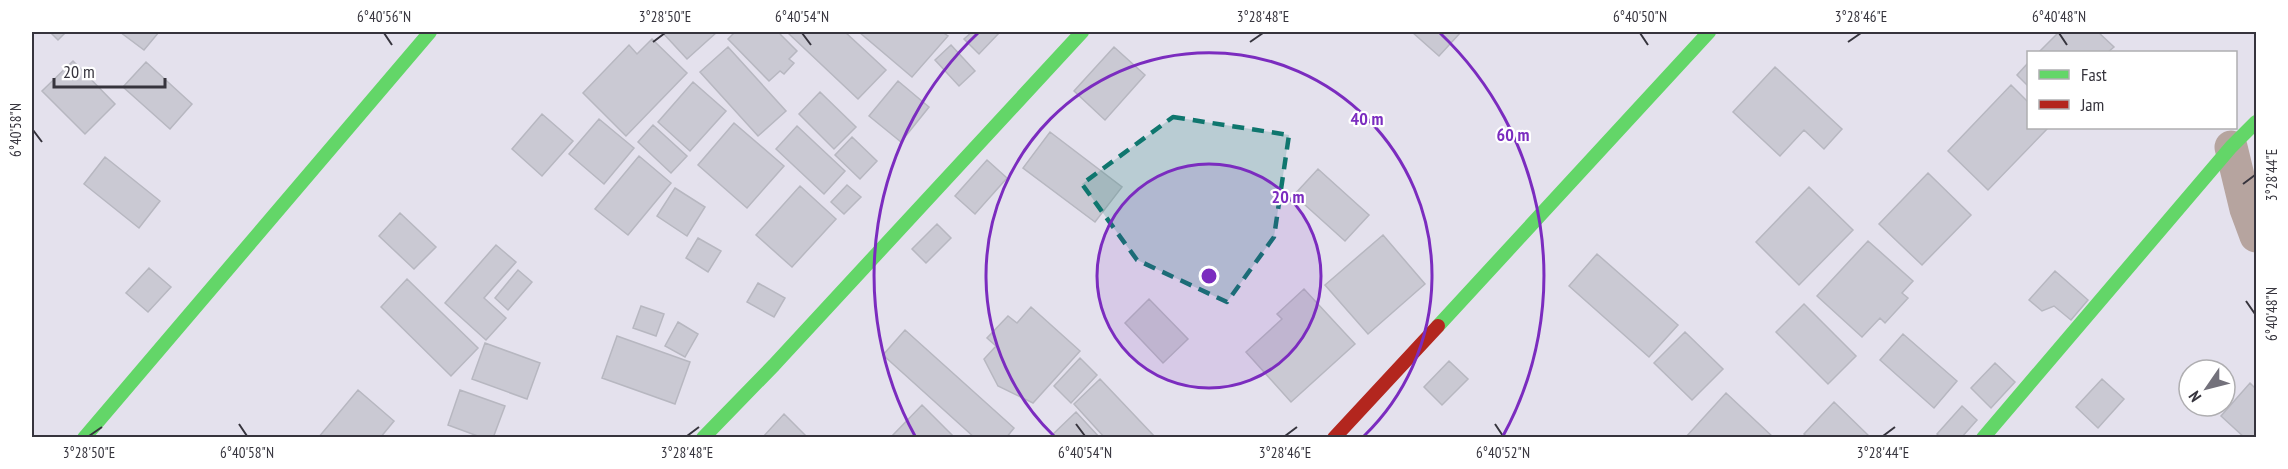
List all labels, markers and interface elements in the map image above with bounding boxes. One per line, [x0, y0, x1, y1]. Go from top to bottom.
text: 6°40'56"N [357, 7, 411, 26]
text: 3°28'50"E [639, 7, 691, 26]
text: 6°40'54"N [775, 7, 829, 26]
text: 3°28'48"E [1237, 7, 1289, 26]
text: 6°40'50"N [1613, 7, 1667, 26]
text: 3°28'46"E [1835, 7, 1887, 26]
text: 6°40'48"N [2032, 7, 2086, 26]
scale bar [54, 51, 165, 89]
legend [2027, 51, 2237, 129]
text: 20 m [63, 60, 95, 83]
text: Fast [2081, 63, 2107, 86]
text: Jam [2080, 93, 2104, 116]
text: 6°40'58"N [6, 103, 25, 157]
text: 40 m [1351, 107, 1383, 130]
text: 60 m [1497, 123, 1529, 146]
text: 3°28'44"E [2262, 149, 2281, 201]
text: 20 m [1272, 185, 1304, 208]
centre of rings [1199, 266, 1219, 286]
text: 6°40'48"N [2262, 287, 2281, 341]
north arrow [2177, 358, 2237, 418]
text: N [2184, 387, 2205, 406]
text: 3°28'50"E [63, 443, 115, 462]
text: 6°40'58"N [220, 443, 274, 462]
text: 3°28'48"E [661, 443, 713, 462]
text: 6°40'54"N [1058, 443, 1112, 462]
text: 3°28'46"E [1259, 443, 1311, 462]
text: 6°40'52"N [1476, 443, 1530, 462]
text: 3°28'44"E [1857, 443, 1909, 462]

